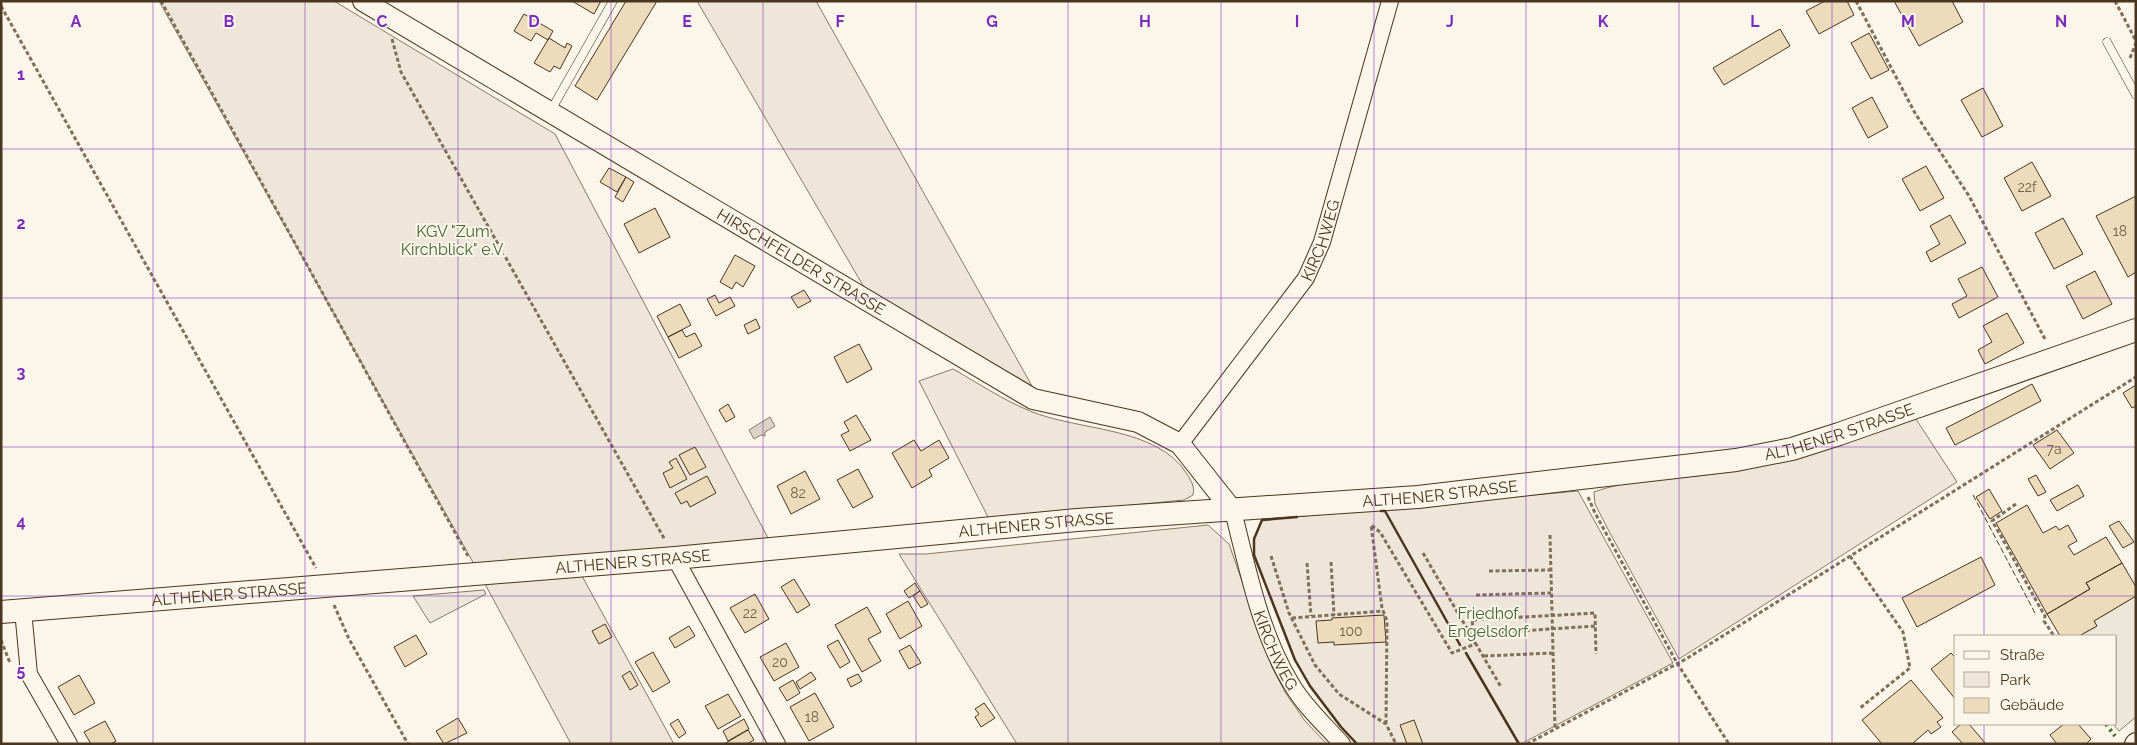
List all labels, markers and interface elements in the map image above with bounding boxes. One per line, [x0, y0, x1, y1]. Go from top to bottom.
text: A [71, 12, 82, 31]
text: B [224, 12, 235, 31]
text: C [377, 12, 388, 31]
text: D [528, 12, 540, 31]
text: E [682, 12, 692, 31]
text: F [835, 12, 845, 31]
text: G [986, 12, 998, 31]
text: H [1139, 12, 1151, 31]
text: I [1295, 12, 1299, 31]
text: J [1446, 12, 1454, 31]
text: K [1598, 12, 1609, 31]
text: L [1750, 12, 1760, 31]
text: M [1901, 12, 1915, 31]
text: N [2055, 12, 2067, 31]
text: 1 [17, 65, 25, 84]
house number: 22f [2017, 179, 2038, 195]
street label: KIRCHWEG [1297, 197, 1344, 284]
street label: HIRSCHFELDER STRASSE [714, 205, 889, 319]
text: 2 [16, 214, 26, 233]
park label: KGV "Zum Kirchblick" e.V. [401, 222, 505, 259]
house number: 18 [2113, 223, 2127, 239]
text: 3 [17, 363, 26, 382]
street label: ALTHENER STRASSE [1763, 399, 1917, 464]
house number: 7a [2046, 441, 2062, 457]
street label: ALTHENER STRASSE [1362, 476, 1519, 511]
house number: 82 [790, 485, 806, 501]
street label: ALTHENER STRASSE [958, 509, 1115, 541]
text: 4 [16, 512, 26, 531]
street label: ALTHENER STRASSE [554, 546, 712, 578]
street label: ALTHENER STRASSE [151, 578, 308, 610]
park label: Friedhof Engelsdorf [1448, 604, 1529, 641]
house number: 22 [743, 605, 757, 621]
street label: KIRCHWEG [1250, 608, 1302, 694]
house number: 100 [1339, 623, 1363, 639]
legend [1954, 635, 2117, 725]
text: Straße [2000, 646, 2045, 664]
house number: 20 [772, 654, 788, 670]
text: 5 [17, 661, 26, 680]
text: Park [2000, 671, 2031, 689]
text: Gebäude [2000, 696, 2064, 714]
house number: 18 [805, 709, 819, 725]

